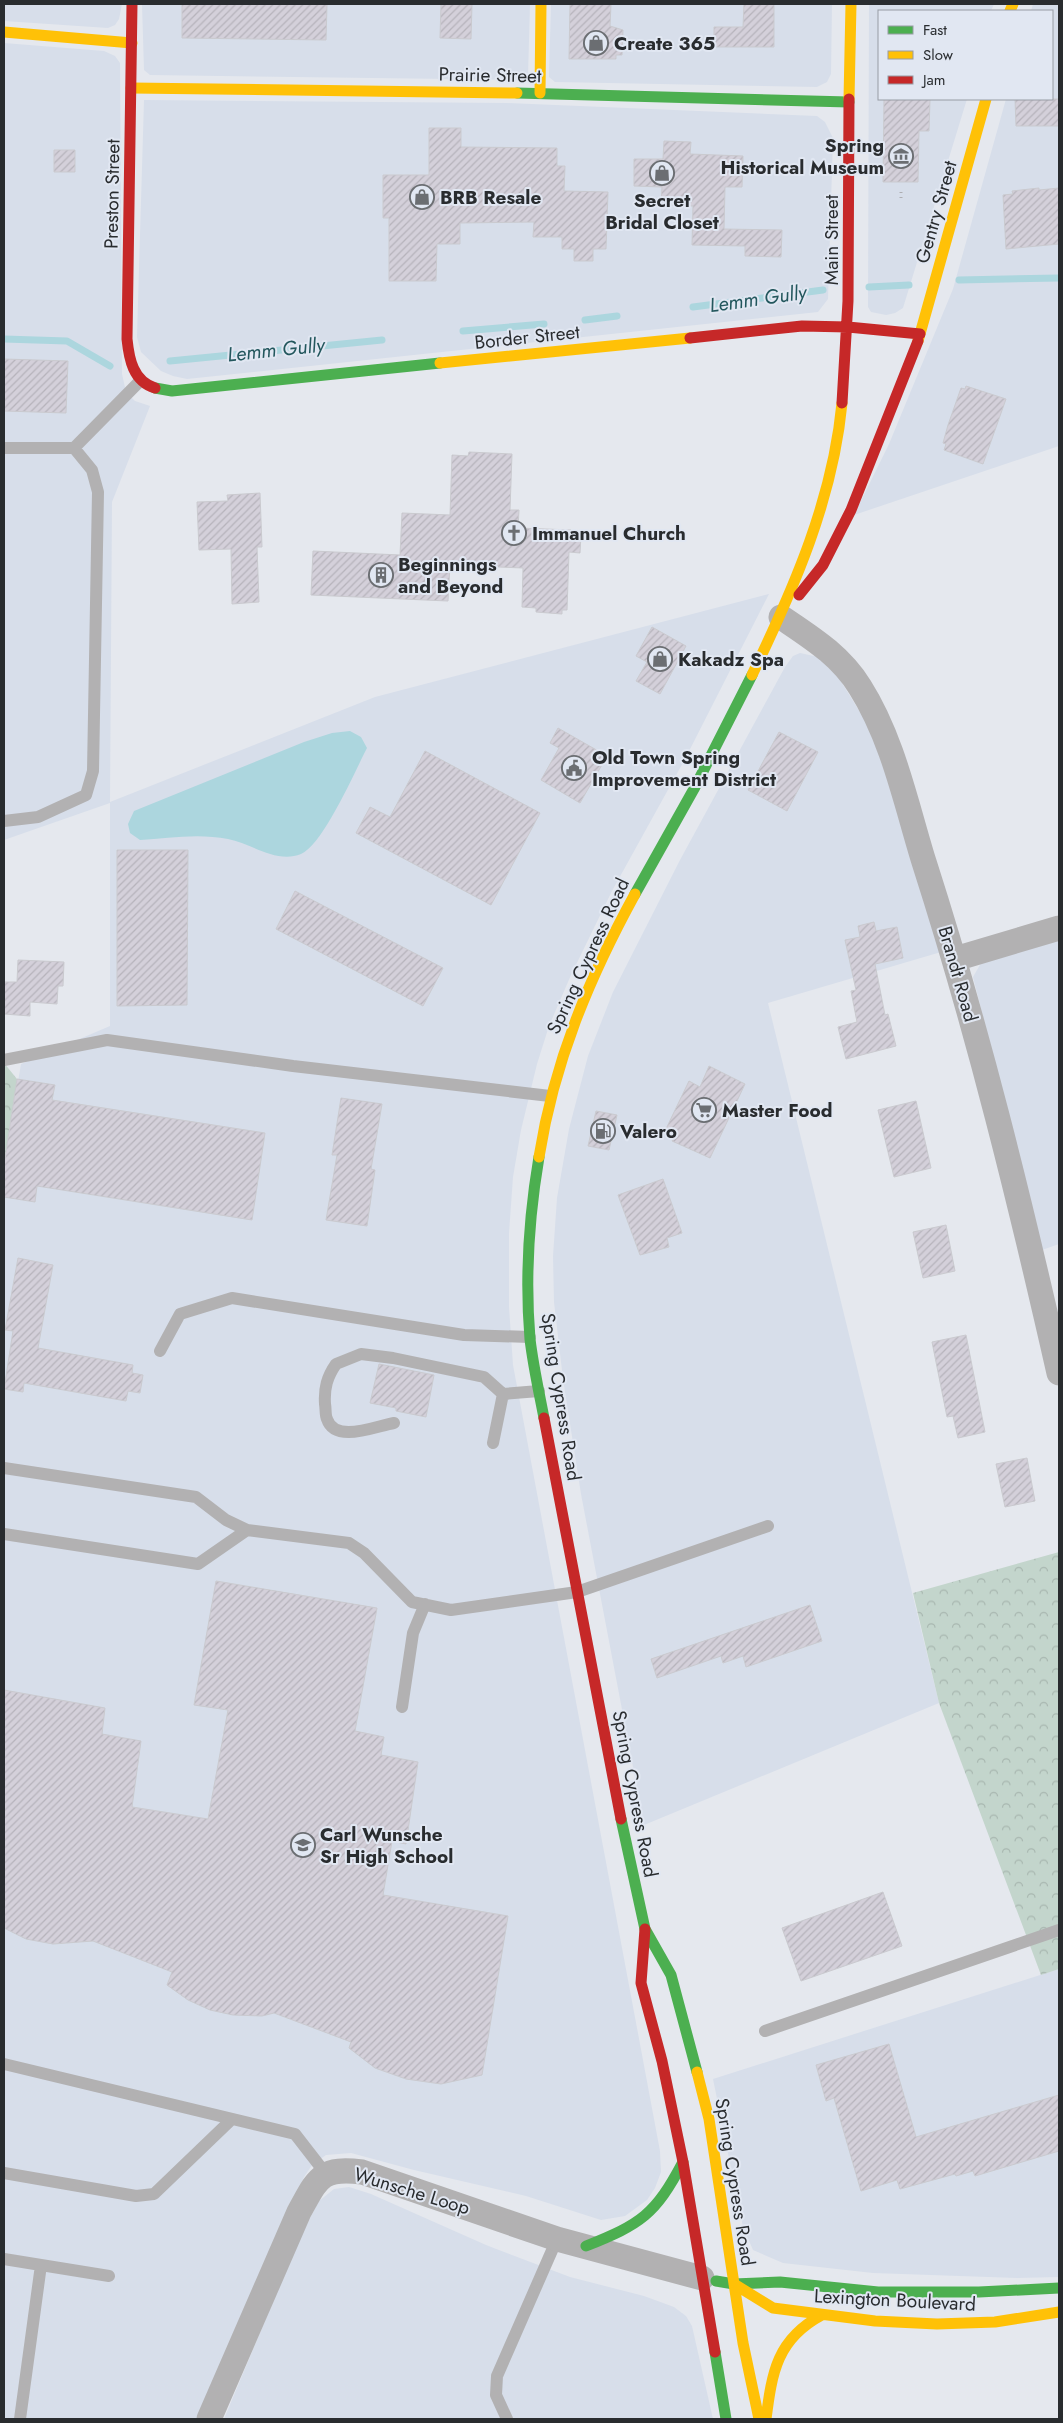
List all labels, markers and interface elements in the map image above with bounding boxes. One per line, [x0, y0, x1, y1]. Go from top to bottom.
legend [878, 10, 1053, 100]
text: Fast [923, 19, 947, 41]
shop icon: Create 365 [583, 30, 609, 56]
place label: Create 365 [614, 30, 715, 57]
text: Slow [923, 44, 954, 66]
street label: Prairie Street [438, 61, 542, 89]
text: Jam [921, 69, 946, 91]
place label: Spring Historical Museum [720, 132, 884, 181]
street label: Preston Street [98, 139, 126, 249]
museum icon: Spring Historical Museum [888, 143, 914, 169]
street label: Gentry Street [908, 157, 964, 266]
shop icon: Secret Bridal Closet [649, 160, 675, 186]
shop icon: BRB Resale [409, 184, 435, 210]
place label: BRB Resale [440, 184, 541, 211]
place label: Secret Bridal Closet [605, 187, 719, 236]
street label: Main Street [818, 194, 845, 285]
water label: Lemm Gully [708, 278, 810, 320]
street label: Border Street [473, 318, 581, 356]
water label: Lemm Gully [226, 330, 328, 370]
church icon: Immanuel Church [501, 520, 527, 546]
place label: Immanuel Church [532, 520, 686, 547]
place label: Beginnings and Beyond [398, 551, 503, 600]
building icon: Beginnings and Beyond [368, 562, 394, 588]
shop icon: Kakadz Spa [647, 646, 673, 672]
place label: Kakadz Spa [678, 646, 784, 673]
place label: Old Town Spring Improvement District [592, 744, 776, 793]
public building icon: Old Town Spring Improvement District [561, 755, 587, 781]
street label: Spring Cypress Road [540, 874, 636, 1038]
street label: Brandt Road [931, 923, 985, 1025]
supermarket icon: Master Food [691, 1097, 717, 1123]
place label: Master Food [722, 1097, 832, 1124]
fuel station icon: Valero [590, 1118, 616, 1144]
place label: Valero [619, 1118, 677, 1145]
street label: Spring Cypress Road [534, 1311, 588, 1483]
street label: Spring Cypress Road [606, 1708, 664, 1880]
place label: Carl Wunsche Sr High School [320, 1821, 453, 1870]
school or university icon: Carl Wunsche Sr High School [290, 1832, 316, 1858]
street label: Spring Cypress Road [708, 2096, 762, 2268]
street label: Wunsche Loop [351, 2161, 473, 2221]
street label: Lexington Boulevard [813, 2282, 977, 2318]

